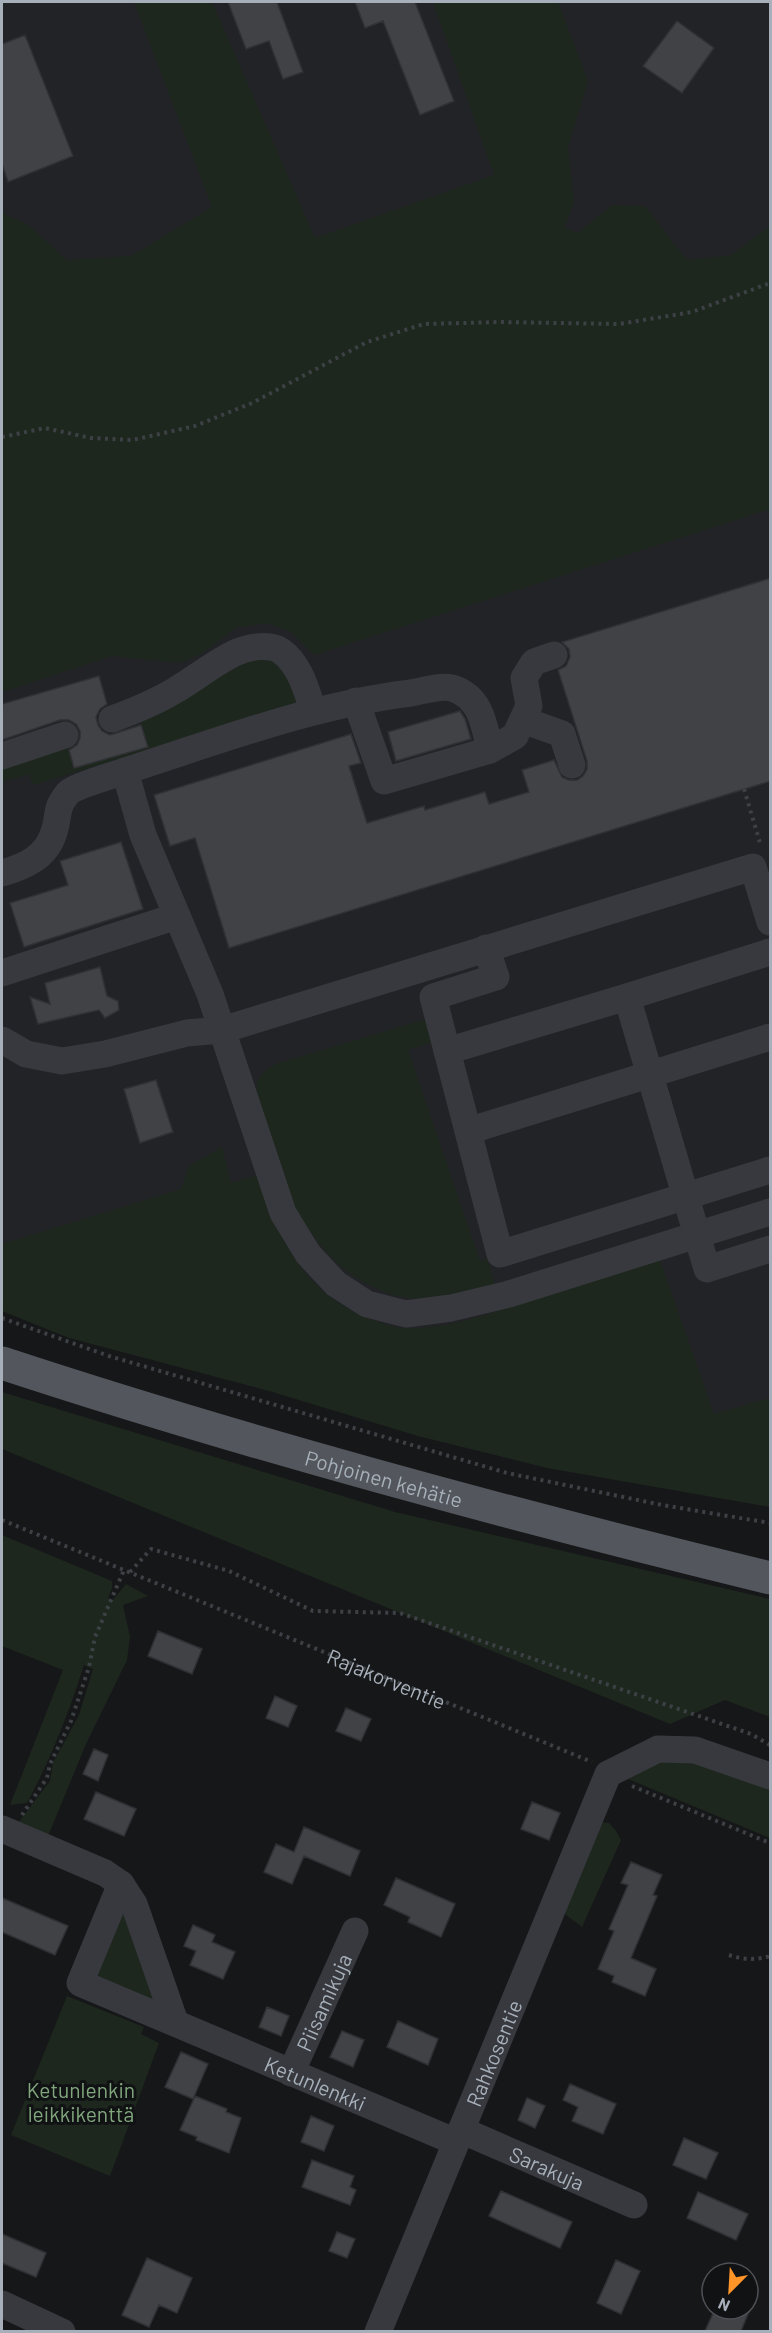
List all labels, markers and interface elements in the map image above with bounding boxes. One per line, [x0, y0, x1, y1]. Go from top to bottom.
street label: Pohjoinen kehätie [302, 1444, 466, 1511]
street label: Rajakorventie [324, 1642, 450, 1713]
street label: Piisamikuja [290, 1949, 356, 2055]
street label: Rahkosentie [460, 1996, 526, 2110]
street label: Ketunlenkki [261, 2050, 370, 2115]
park label: Ketunlenkin leikkikenttä [27, 2077, 135, 2126]
street label: Sarakuja [506, 2140, 588, 2195]
north arrow [700, 2261, 760, 2321]
text: N [715, 2294, 732, 2316]

